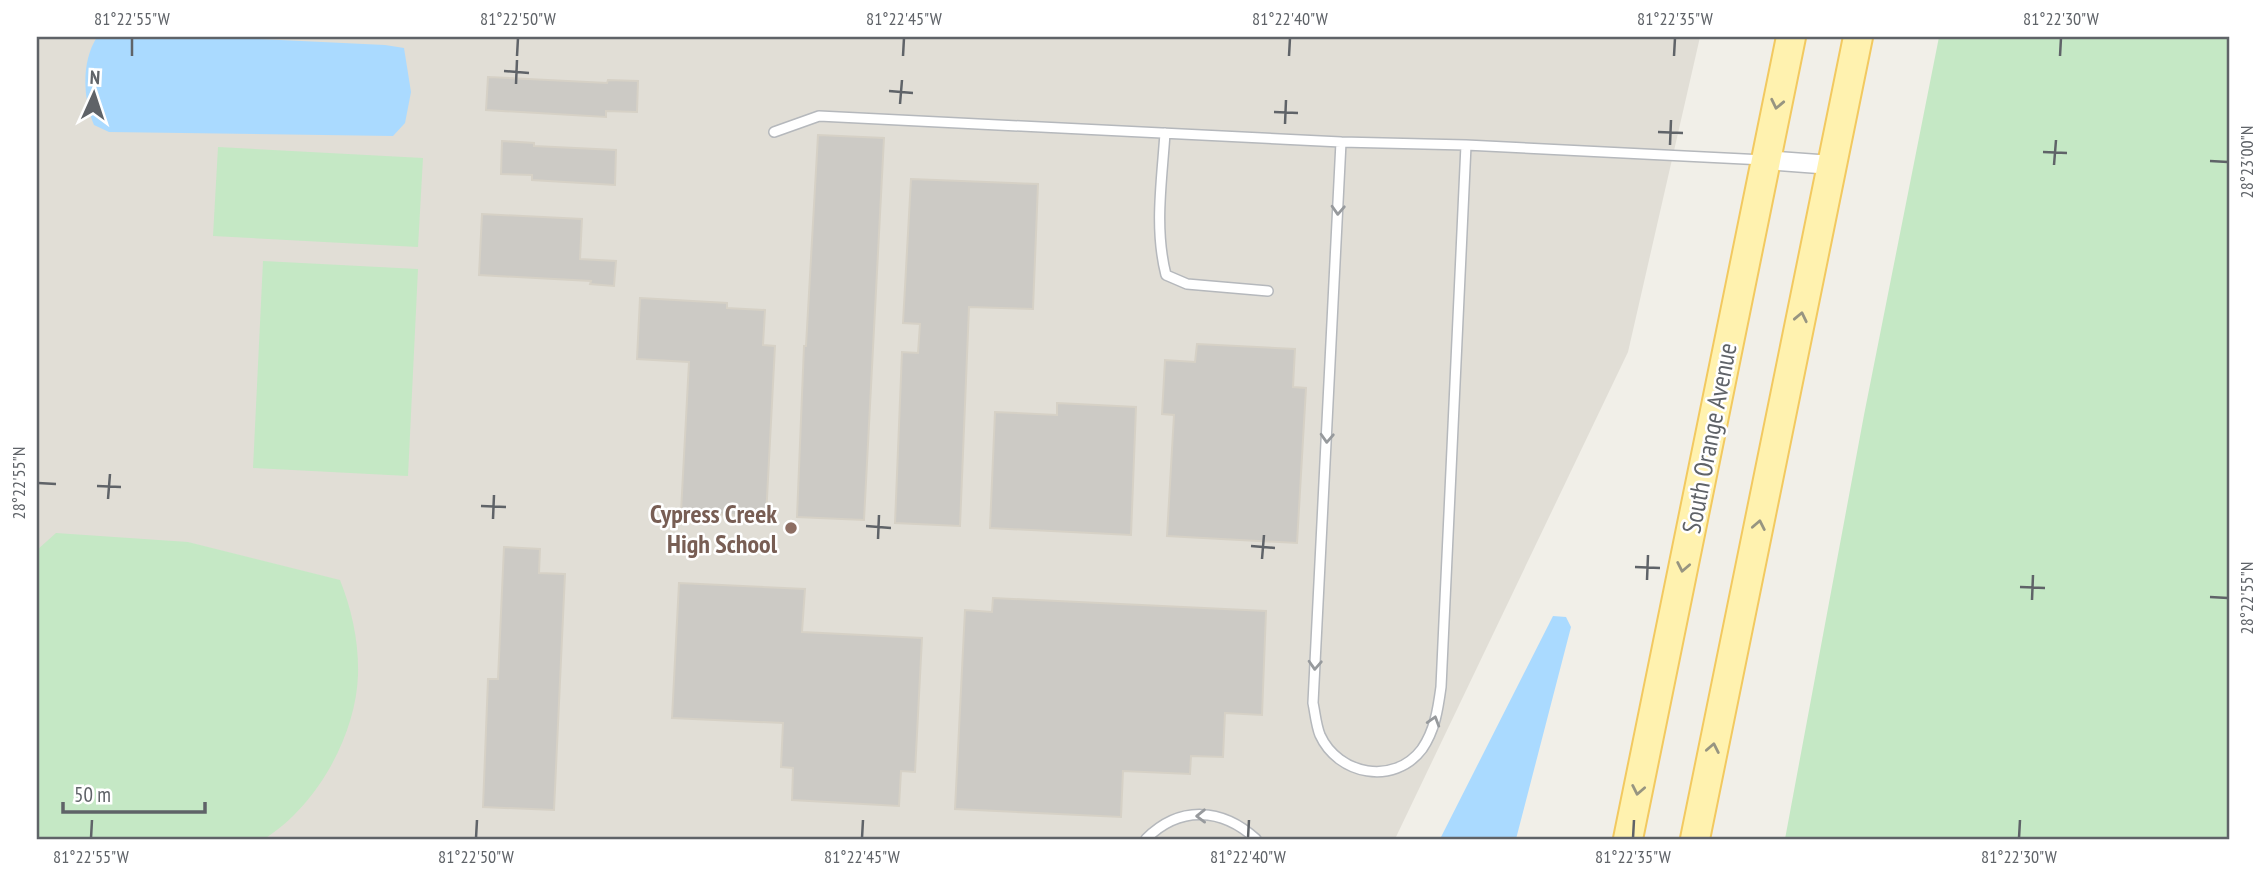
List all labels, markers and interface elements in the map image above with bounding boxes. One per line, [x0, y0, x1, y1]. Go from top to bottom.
text: 81°22'55"W [94, 7, 170, 30]
text: 81°22'50"W [480, 7, 556, 30]
text: 81°22'45"W [866, 7, 942, 30]
text: 81°22'40"W [1252, 7, 1328, 30]
text: 81°22'35"W [1637, 7, 1713, 30]
text: 81°22'30"W [2023, 7, 2099, 30]
north arrow [60, 60, 130, 130]
text: N [89, 65, 101, 89]
one-way arrow [1771, 98, 1786, 110]
text: 28°23'00"N [2235, 126, 2258, 198]
one-way arrow [1331, 205, 1346, 216]
one-way arrow [1792, 311, 1807, 323]
street label: South Orange Avenue [1674, 340, 1744, 536]
one-way arrow [1319, 432, 1334, 443]
text: 28°22'55"N [7, 447, 30, 519]
place label: Cypress Creek High School [650, 497, 778, 560]
one-way arrow [1750, 519, 1765, 531]
marker: Cypress Creek High School [783, 520, 799, 536]
one-way arrow [1677, 561, 1692, 573]
text: 28°22'55"N [2235, 562, 2258, 634]
one-way arrow [1308, 660, 1323, 671]
one-way arrow [1426, 715, 1441, 727]
one-way arrow [1705, 742, 1720, 754]
scale bar [63, 771, 205, 815]
text: 50 m [74, 781, 111, 808]
one-way arrow [1631, 784, 1646, 796]
one-way arrow [1195, 808, 1206, 823]
text: 81°22'55"W [53, 845, 129, 868]
text: 81°22'50"W [438, 845, 514, 868]
text: 81°22'45"W [824, 845, 900, 868]
text: 81°22'40"W [1210, 845, 1286, 868]
text: 81°22'35"W [1595, 845, 1671, 868]
text: 81°22'30"W [1981, 845, 2057, 868]

